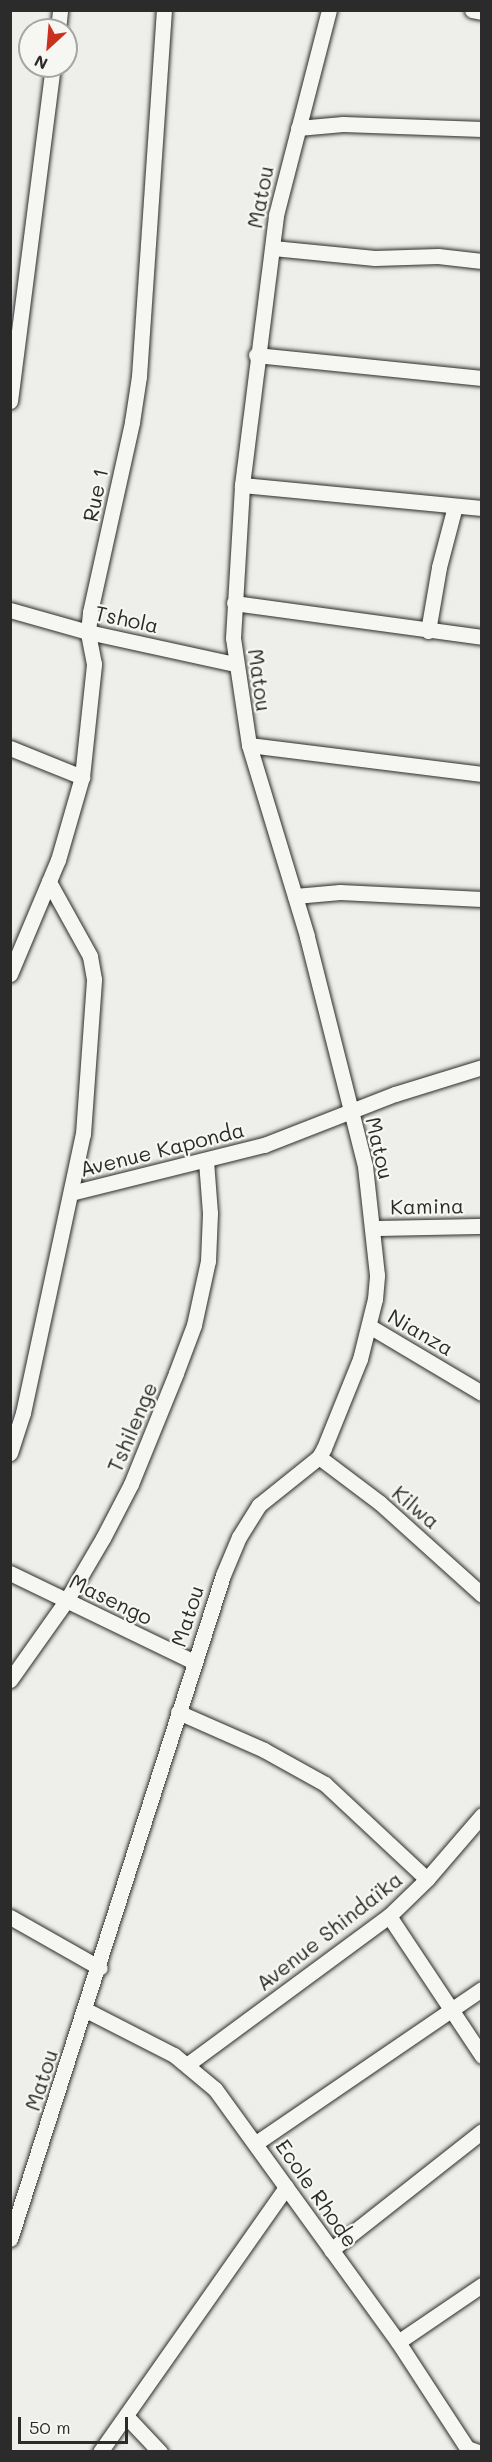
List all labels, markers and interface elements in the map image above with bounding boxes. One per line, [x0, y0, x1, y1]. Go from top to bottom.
north arrow [18, 18, 78, 78]
text: N [31, 51, 51, 75]
street label: Matou [242, 164, 278, 230]
street label: Rue 1 [77, 466, 113, 524]
street label: Tshola [93, 600, 161, 638]
street label: Matou [243, 647, 277, 713]
street label: Matou [361, 1114, 399, 1182]
street label: Avenue Kaponda [77, 1116, 247, 1182]
street label: Kamina [390, 1193, 464, 1219]
street label: Nianza [384, 1303, 458, 1361]
street label: Tshilenge [102, 1378, 162, 1476]
street label: Kilwa [387, 1480, 445, 1534]
street label: Masengo [65, 1568, 157, 1630]
street label: Matou [165, 1582, 209, 1650]
street label: Avenue Shindaïka [251, 1866, 407, 1996]
street label: Matou [19, 2046, 63, 2114]
street label: Ecole Rhode [271, 2134, 363, 2252]
scale bar [21, 2405, 130, 2443]
text: 50 m [29, 2415, 71, 2439]

